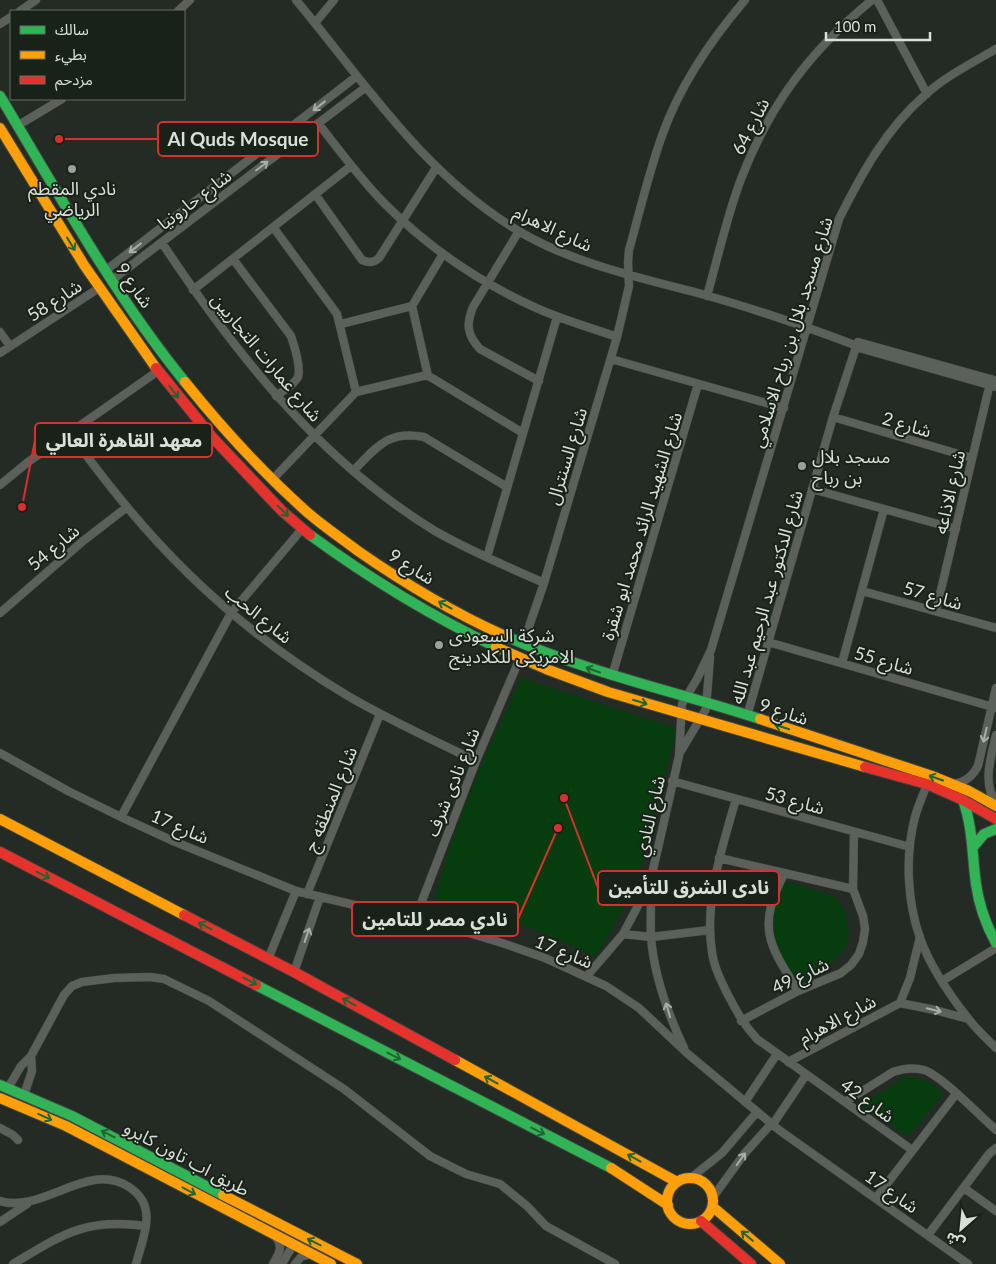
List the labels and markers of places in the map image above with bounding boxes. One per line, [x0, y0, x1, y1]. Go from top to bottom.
callout: Al Quds Mosque [158, 122, 318, 156]
marker: نادي المقطم الرياضي [66, 163, 78, 175]
place label: نادي المقطم الرياضي [28, 177, 116, 223]
callout: معهد القاهرة العالي [35, 423, 212, 457]
place label: مسجد بلال بن رباح [812, 445, 891, 491]
marker: مسجد بلال بن رباح [796, 460, 808, 472]
place label: شركة السعودى الامريكى للكلادينج [449, 624, 574, 670]
marker: شركة السعودى الامريكى للكلادينج [433, 639, 445, 651]
callout: نادى الشرق للتأمين [598, 871, 779, 905]
callout: نادي مصر للتامين [352, 902, 518, 936]

